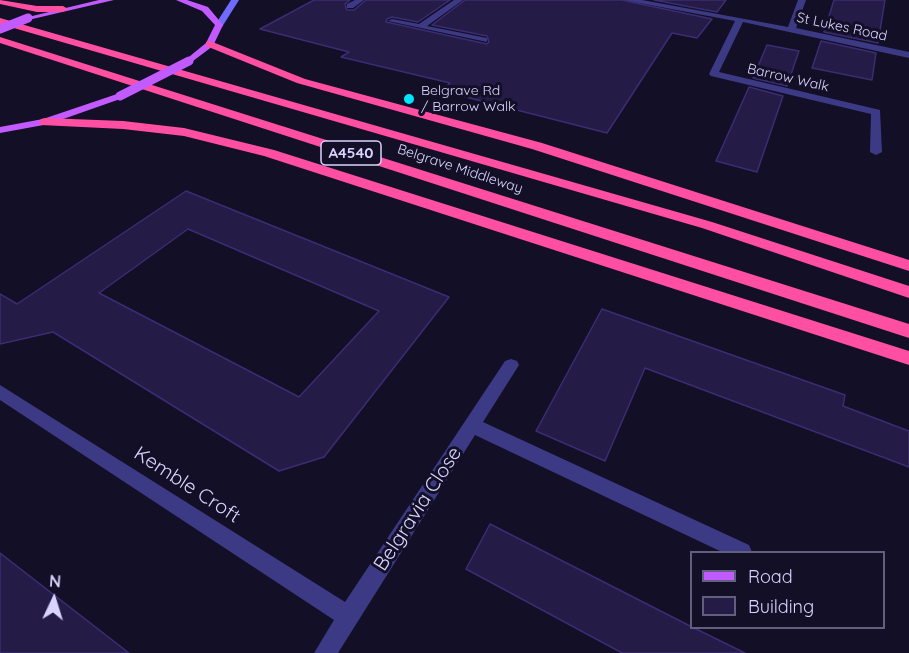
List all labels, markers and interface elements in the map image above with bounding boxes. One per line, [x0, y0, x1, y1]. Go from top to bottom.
street label: St Lukes Road [795, 9, 889, 45]
street label: Barrow Walk [745, 60, 831, 96]
place label: Belgrave Rd / Barrow Walk [421, 83, 516, 116]
marker: Belgrave Rd / Barrow Walk [402, 92, 416, 106]
road number: A4540 [321, 141, 381, 165]
street label: Belgrave Middleway [395, 141, 525, 197]
street label: Kemble Croft [129, 442, 245, 528]
street label: Belgravia Close [369, 442, 467, 576]
legend [690, 551, 885, 629]
text: Road [748, 565, 793, 588]
north arrow [24, 569, 84, 629]
text: N [49, 571, 62, 591]
text: Building [748, 595, 814, 618]

